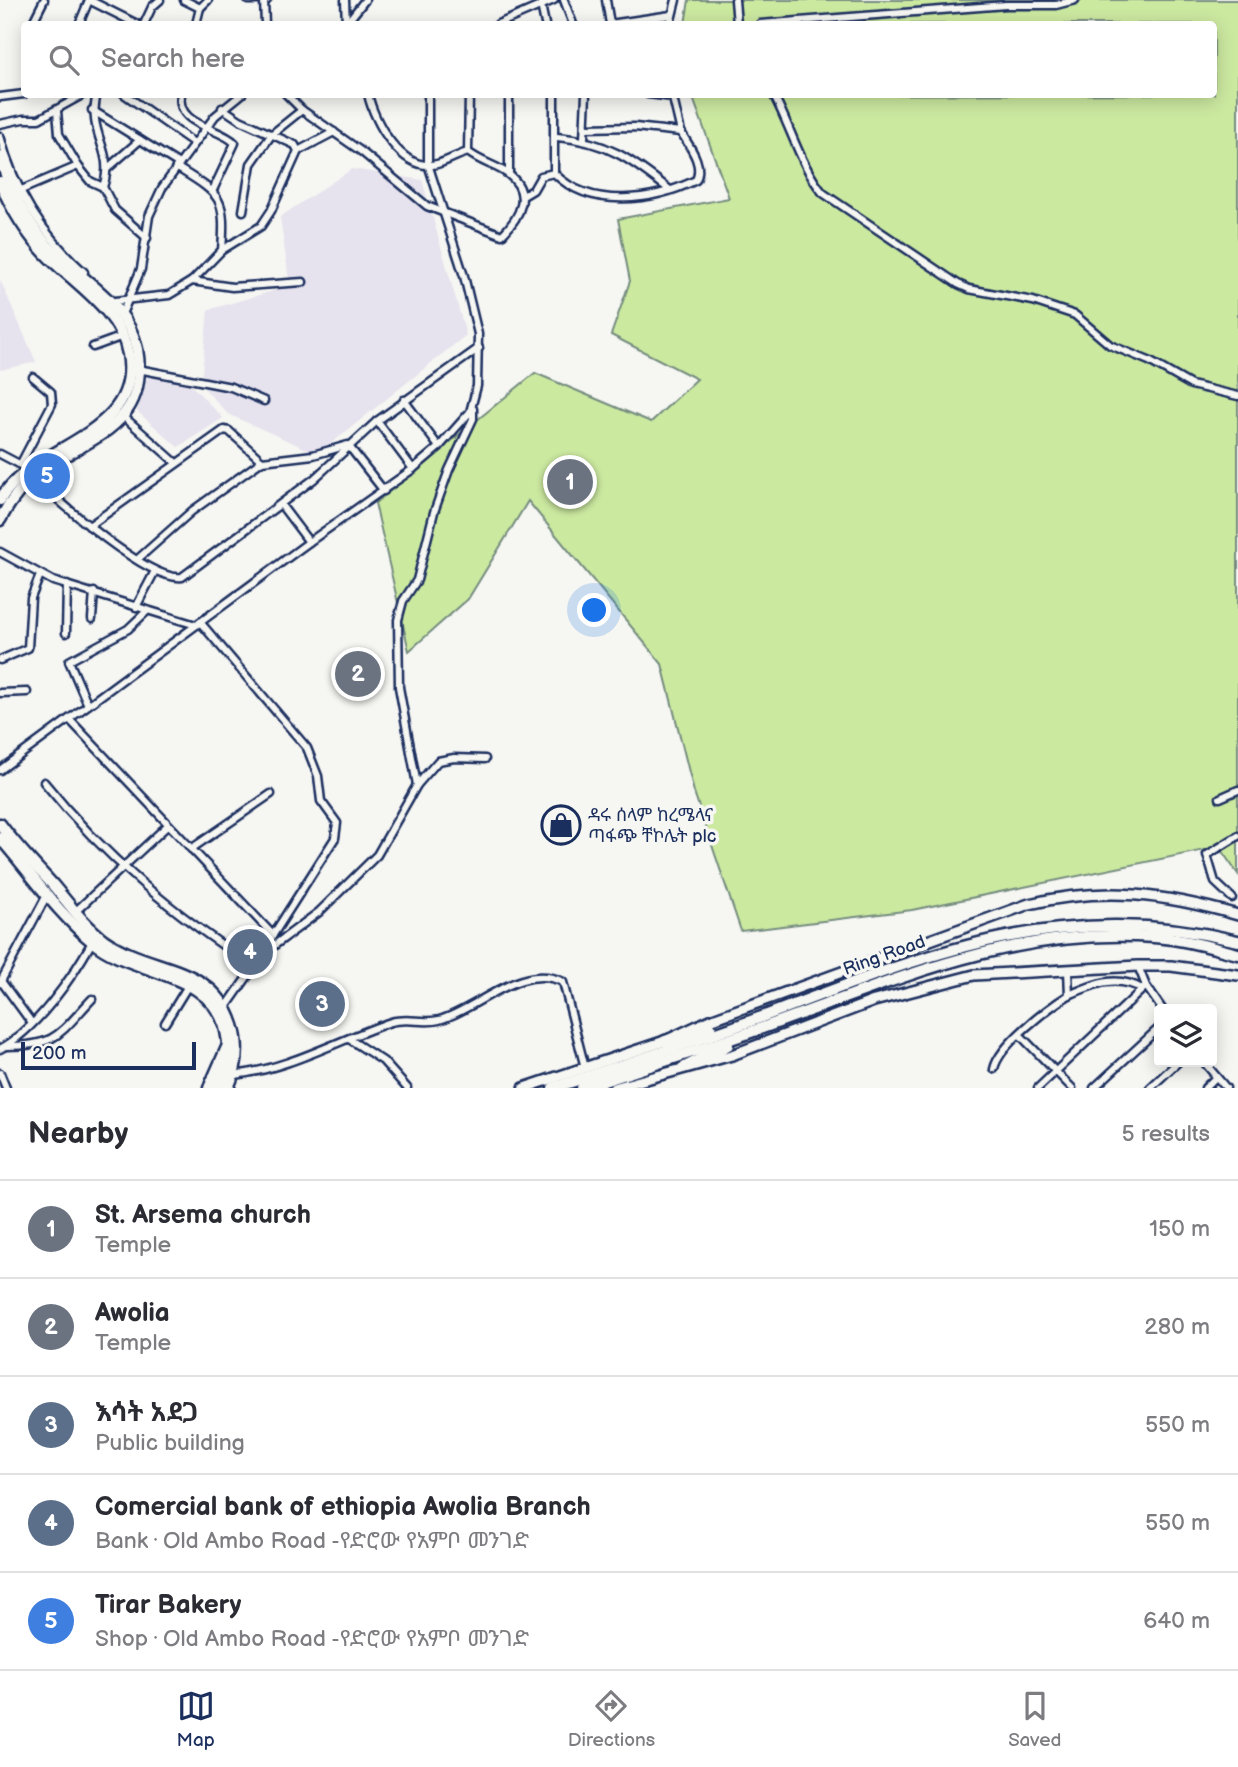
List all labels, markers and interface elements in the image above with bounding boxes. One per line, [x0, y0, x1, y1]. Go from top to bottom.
search box [21, 21, 1217, 98]
icon: search [45, 41, 83, 79]
text: Search here [101, 44, 245, 75]
pin: 5 [24, 450, 70, 502]
pin: 1 [547, 456, 593, 508]
your location [577, 593, 611, 627]
pin: 2 [335, 648, 381, 700]
shop icon: ዳሩ ሰላም ከረሜላና ጣፋጭ ቸኮሌት plc [540, 804, 582, 846]
place label: ዳሩ ሰላም ከረሜላና ጣፋጭ ቸኮሌት plc [588, 805, 716, 847]
pin: 4 [227, 926, 273, 978]
street label: Ring Road [840, 931, 928, 980]
pin: 3 [299, 978, 345, 1030]
map controls [1154, 1004, 1217, 1067]
button: layers [1154, 1004, 1217, 1067]
scale bar [21, 1039, 196, 1071]
text: 200 m [32, 1042, 86, 1065]
text: Nearby [28, 1116, 128, 1152]
text: 5 results [1122, 1120, 1210, 1148]
text: St. Arsema church [95, 1200, 311, 1231]
text: 1 [46, 1215, 56, 1243]
text: 150 m [1149, 1215, 1210, 1243]
text: Temple [95, 1231, 171, 1259]
text: Awolia [95, 1298, 170, 1329]
text: 2 [44, 1313, 58, 1341]
text: 280 m [1144, 1313, 1210, 1341]
text: Temple [95, 1329, 171, 1357]
text: እሳት አደጋ [95, 1398, 199, 1429]
text: 3 [44, 1411, 58, 1439]
text: 550 m [1145, 1411, 1210, 1439]
text: Public building [95, 1429, 245, 1457]
text: Comercial bank of ethiopia Awolia Branch [95, 1492, 591, 1523]
text: 4 [44, 1509, 58, 1537]
text: 550 m [1145, 1509, 1210, 1537]
text: Bank · Old Ambo Road -የድሮው የአምቦ መንገድ [95, 1527, 529, 1555]
text: Tirar Bakery [95, 1590, 241, 1621]
text: 5 [44, 1607, 58, 1635]
text: 640 m [1143, 1607, 1210, 1635]
text: Shop · Old Ambo Road -የድሮው የአምቦ መንገድ [95, 1625, 529, 1653]
tab: Map [177, 1687, 215, 1752]
tab: Directions [568, 1687, 655, 1752]
tab: Saved [1008, 1687, 1061, 1752]

